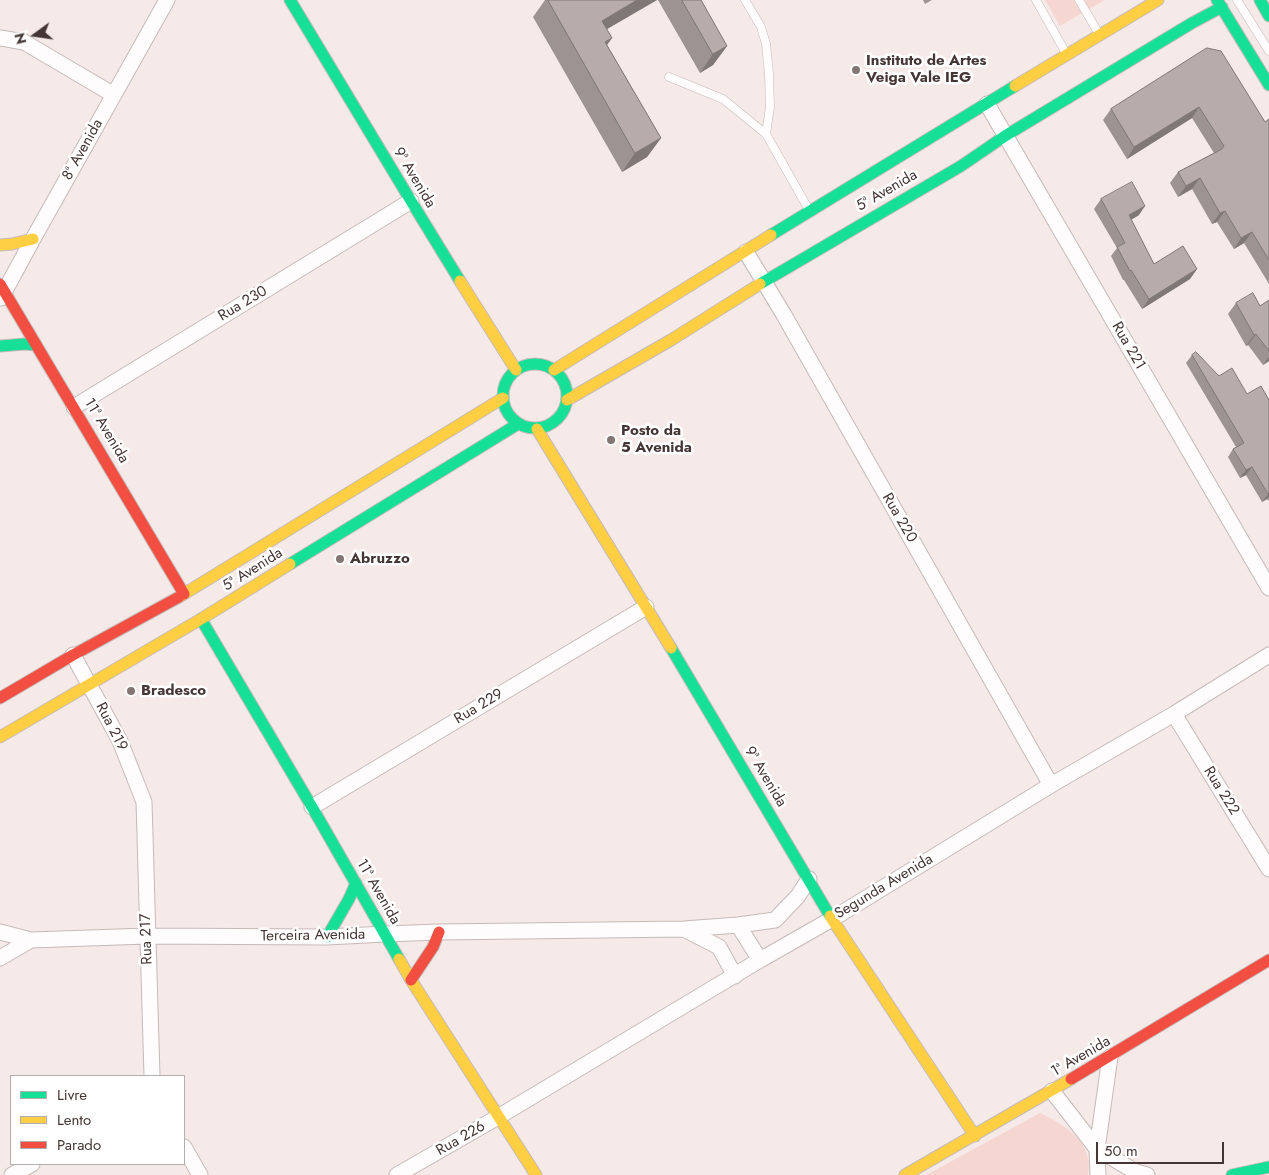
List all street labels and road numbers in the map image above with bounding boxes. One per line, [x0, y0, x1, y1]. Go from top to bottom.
street label: 8ª Avenida [59, 116, 107, 184]
street label: 9ª Avenida [389, 144, 439, 212]
street label: 5ª Avenida [853, 166, 921, 216]
street label: Rua 230 [215, 282, 271, 326]
street label: Rua 221 [1107, 319, 1149, 373]
street label: 11ª Avenida [80, 395, 132, 467]
street label: Rua 220 [878, 490, 920, 546]
street label: 5ª Avenida [220, 545, 286, 595]
street label: Rua 229 [451, 685, 507, 729]
street label: Rua 219 [91, 700, 131, 754]
street label: 9ª Avenida [740, 743, 790, 811]
street label: Rua 222 [1199, 764, 1243, 818]
street label: Segunda Avenida [832, 851, 936, 923]
street label: 11ª Avenida [352, 856, 404, 928]
street label: Rua 217 [137, 913, 157, 965]
street label: Terceira Avenida [261, 926, 365, 946]
street label: 1ª Avenida [1048, 1033, 1114, 1081]
street label: Rua 226 [433, 1118, 489, 1160]

